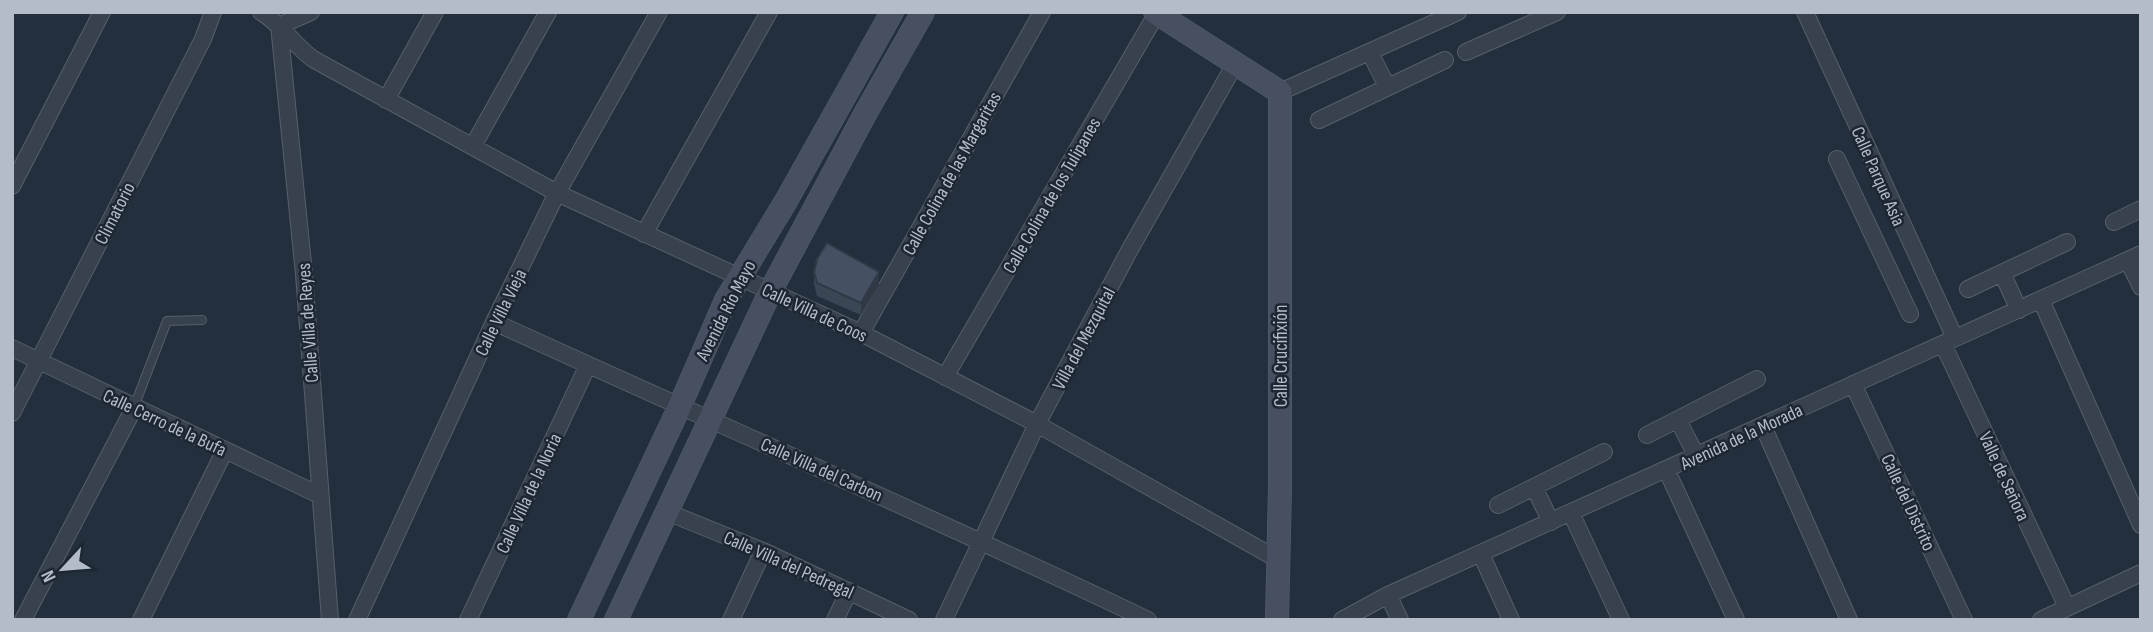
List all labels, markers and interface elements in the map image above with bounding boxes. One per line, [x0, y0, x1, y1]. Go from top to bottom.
street label: Calle Colina de las Margaritas [898, 88, 1007, 259]
street label: Calle Colina de los Tulipanes [998, 114, 1106, 278]
street label: Calle Parque Asia [1845, 123, 1910, 230]
street label: Climatorio [90, 179, 141, 249]
street label: Avenida Río Mayo [691, 257, 761, 366]
street label: Calle Villa de Reyes [293, 262, 324, 383]
street label: Calle Villa Vieja [470, 265, 532, 360]
street label: Calle Villa de Coos [758, 279, 871, 348]
street label: Villa del Mezquital [1048, 283, 1121, 394]
street label: Calle Crucifixión [1270, 305, 1293, 407]
street label: Calle Cerro de la Bufa [99, 385, 230, 462]
street label: Avenida de la Morada [1676, 399, 1806, 476]
street label: Valle de Señora [1973, 428, 2034, 525]
street label: Calle Villa de la Noria [492, 430, 567, 557]
street label: Calle Villa del Carbon [757, 433, 886, 508]
street label: Calle del Distrito [1875, 451, 1940, 555]
street label: Calle Villa del Pedregal [720, 526, 857, 604]
north arrow [28, 534, 98, 604]
text: N [37, 566, 62, 585]

